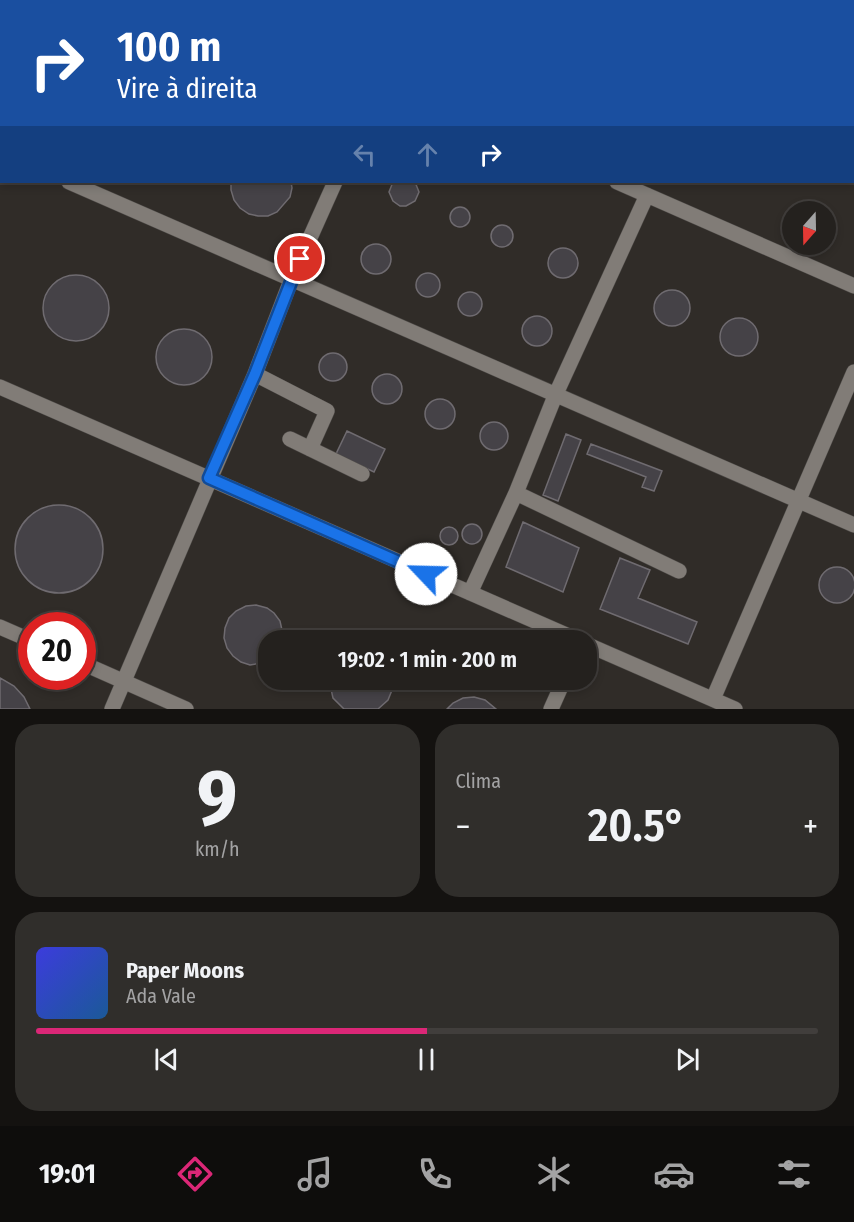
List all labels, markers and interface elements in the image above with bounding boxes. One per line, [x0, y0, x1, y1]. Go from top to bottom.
text: 100 m [117, 22, 221, 72]
icon: right [18, 24, 96, 102]
text: Vire à direita [117, 73, 257, 105]
icon: left [348, 138, 381, 171]
icon: ahead [411, 138, 444, 171]
icon: right [474, 138, 507, 171]
north arrow [782, 201, 836, 255]
map controls [782, 201, 836, 255]
pin [274, 233, 325, 284]
icon: arrive [283, 242, 316, 275]
position arrow [394, 542, 458, 606]
speed limit sign: 20 [18, 612, 96, 690]
text: 19:02 · 1 min · 200 m [338, 646, 517, 673]
text: 9 [197, 751, 237, 845]
text: Clima [456, 769, 501, 793]
text: 20.5° [588, 799, 686, 853]
text: − [456, 807, 470, 847]
text: + [803, 807, 818, 847]
text: km/h [195, 837, 240, 861]
text: Paper Moons [126, 957, 244, 984]
text: Ada Vale [126, 984, 196, 1008]
icon: previous [150, 1043, 183, 1076]
icon: pause [410, 1043, 443, 1076]
icon: next [671, 1043, 704, 1076]
icon: directions [174, 1153, 216, 1195]
icon: music [294, 1153, 336, 1195]
icon: phone [414, 1153, 456, 1195]
icon: climate [533, 1153, 575, 1195]
icon: car [653, 1153, 695, 1195]
icon: filters [773, 1153, 815, 1195]
text: 19:01 [39, 1158, 96, 1190]

